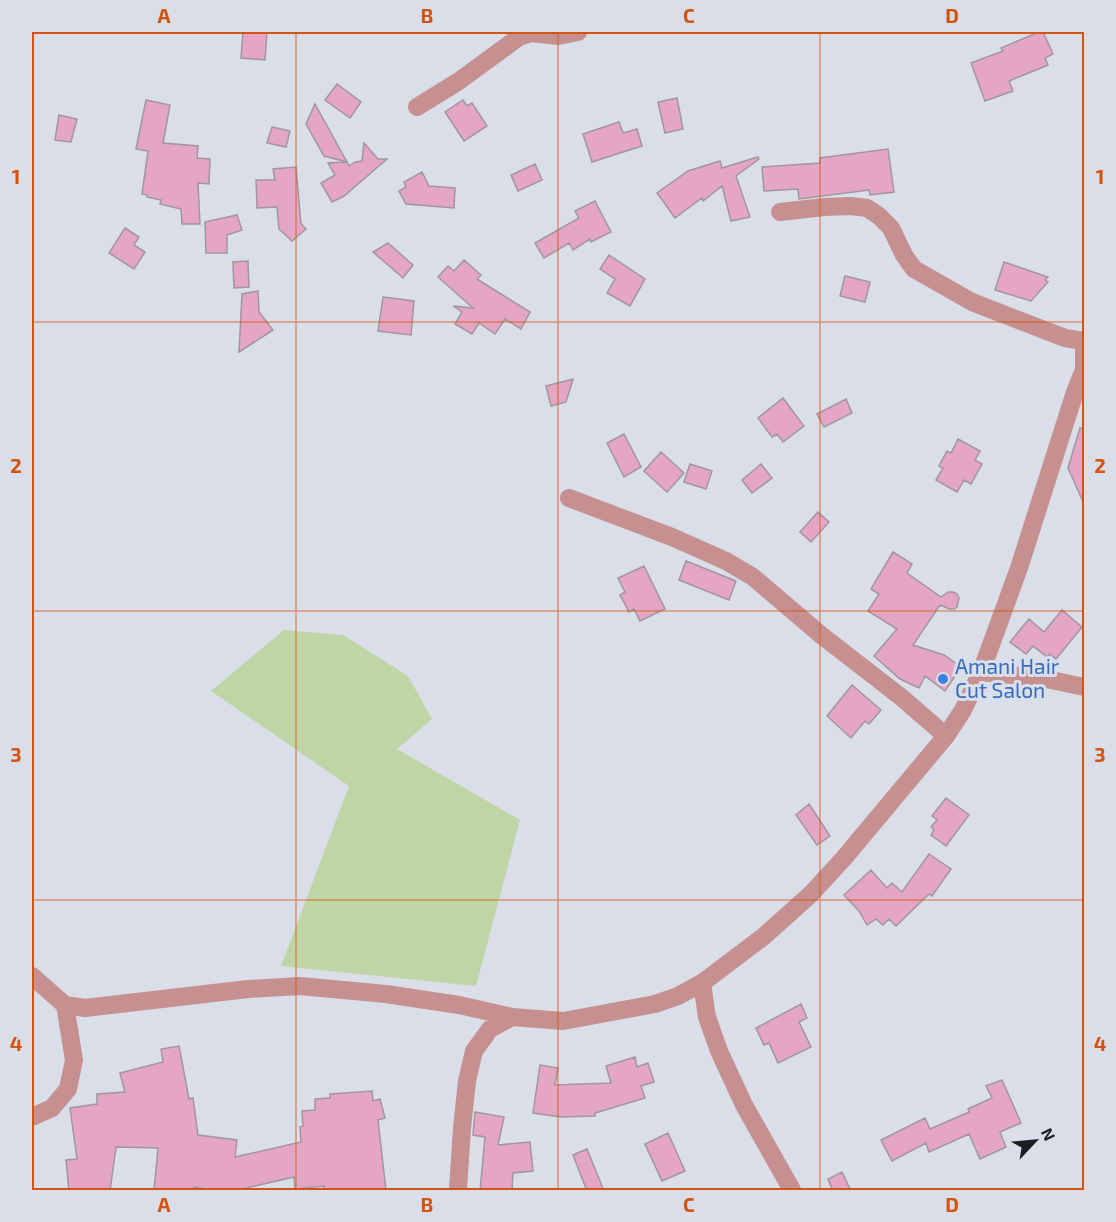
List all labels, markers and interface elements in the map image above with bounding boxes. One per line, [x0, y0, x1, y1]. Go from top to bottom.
text: A [157, 3, 171, 27]
text: B [421, 3, 433, 27]
text: C [683, 3, 695, 27]
text: D [945, 3, 959, 27]
text: 1 [12, 164, 20, 188]
text: 1 [1096, 164, 1104, 188]
text: 2 [10, 453, 22, 477]
text: 2 [1094, 453, 1106, 477]
place label: Amani Hair Cut Salon [955, 653, 1060, 702]
marker: Amani Hair Cut Salon [936, 672, 950, 686]
text: 3 [10, 742, 22, 766]
text: 3 [1094, 742, 1106, 766]
text: 4 [10, 1031, 23, 1055]
text: 4 [1094, 1031, 1107, 1055]
north arrow [1005, 1111, 1065, 1171]
text: N [1038, 1125, 1060, 1144]
text: A [157, 1192, 171, 1216]
text: B [421, 1192, 433, 1216]
text: C [683, 1192, 695, 1216]
text: D [945, 1192, 959, 1216]

